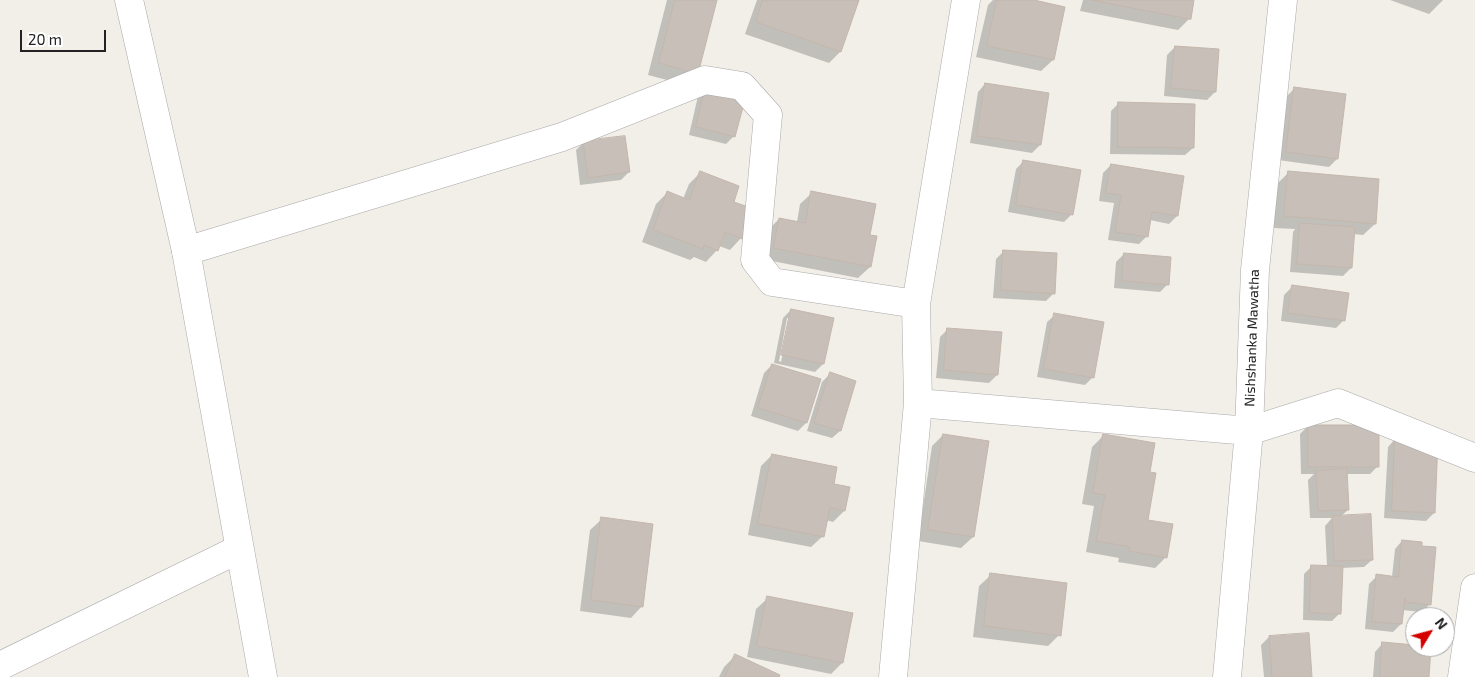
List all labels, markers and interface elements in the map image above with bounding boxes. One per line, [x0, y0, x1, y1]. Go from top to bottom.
scale bar [22, 20, 109, 52]
text: 20 m [28, 30, 62, 48]
street label: Nishshanka Mawatha [1241, 269, 1263, 407]
north arrow [1405, 607, 1455, 657]
text: N [1432, 614, 1451, 632]

